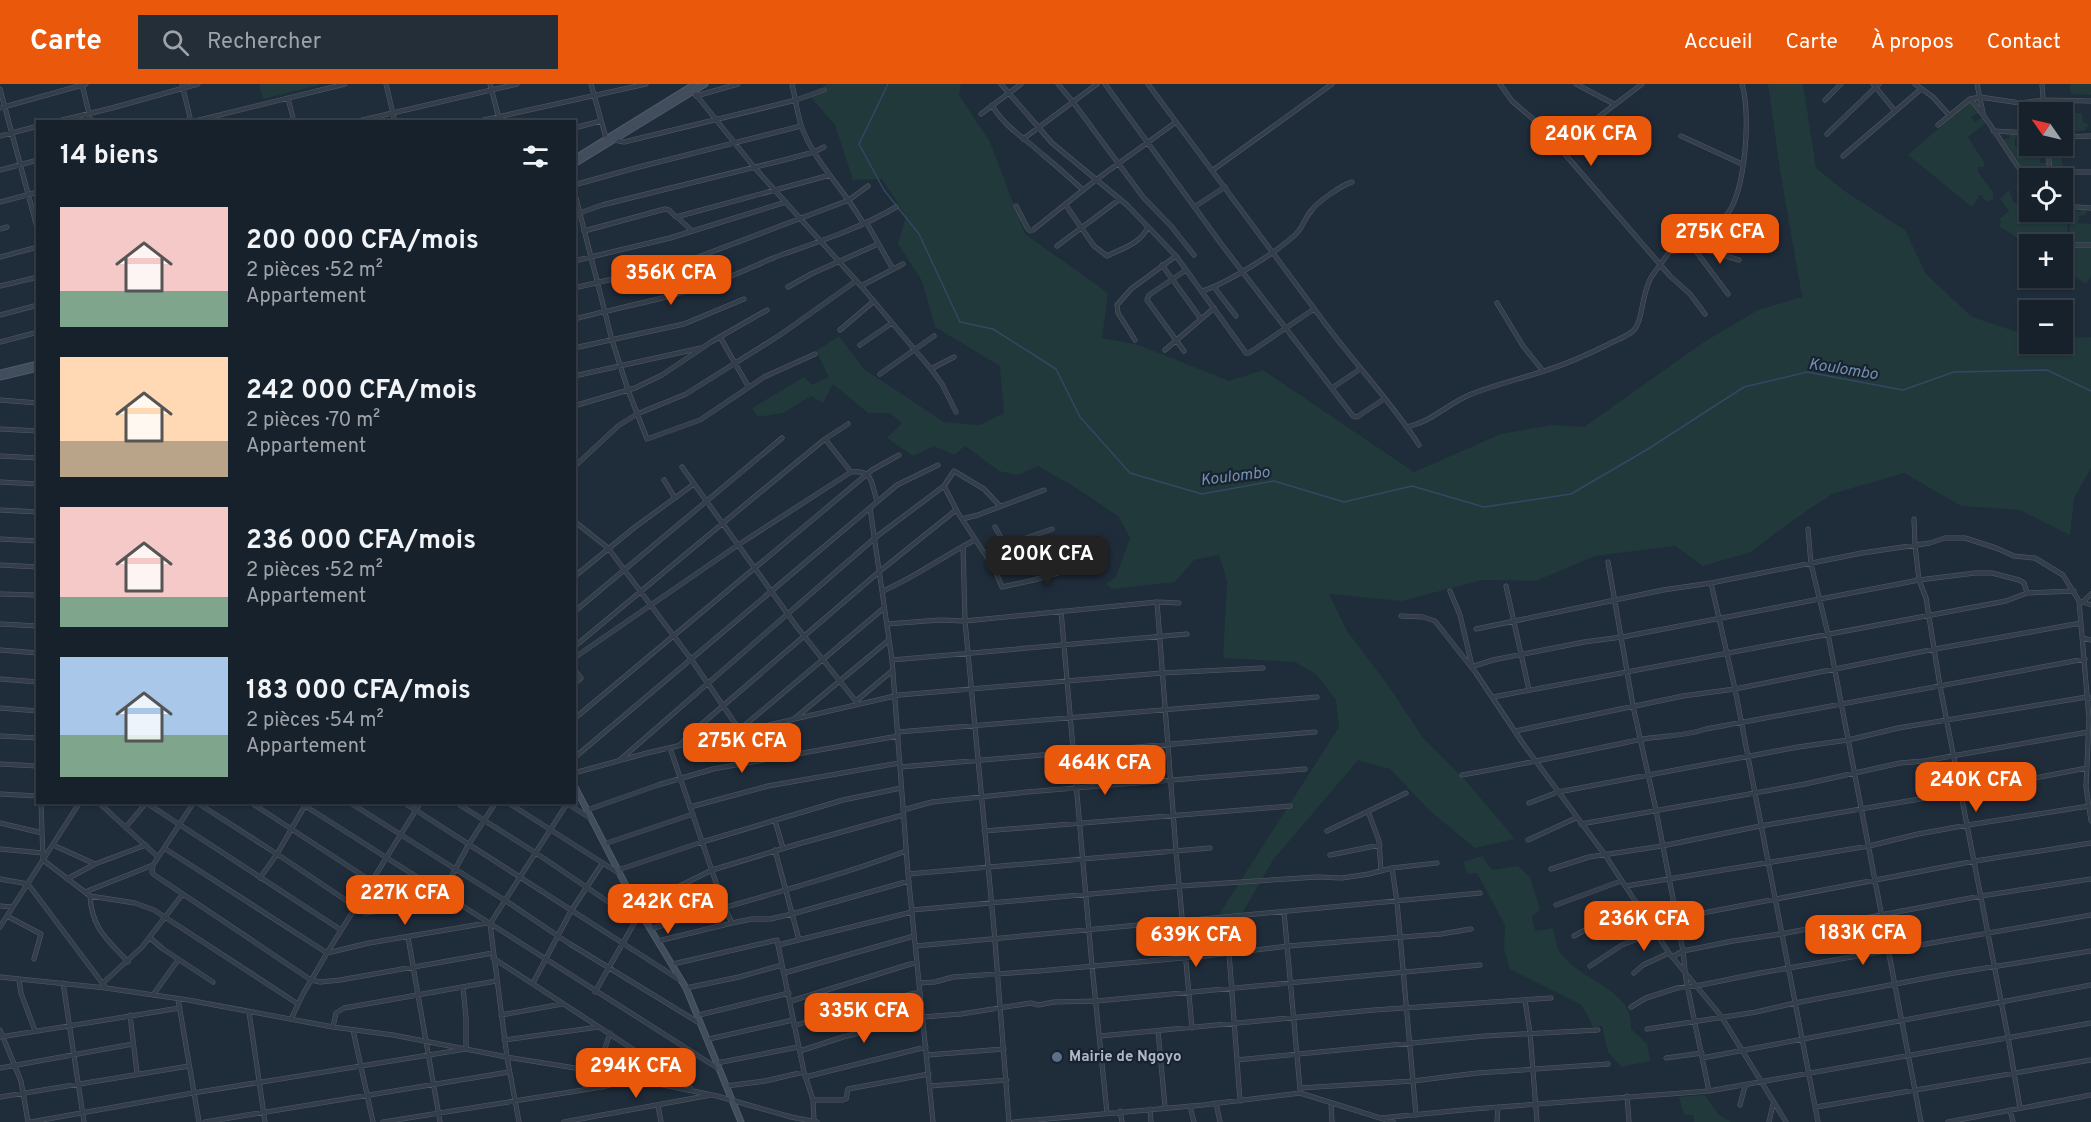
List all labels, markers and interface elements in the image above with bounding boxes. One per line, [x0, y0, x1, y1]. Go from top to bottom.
search box [138, 15, 558, 69]
text: Carte [30, 24, 102, 60]
icon: search [159, 26, 192, 59]
text: Rechercher [207, 29, 321, 56]
text: Accueil [1684, 29, 1753, 56]
text: Carte [1786, 29, 1838, 56]
text: À propos [1871, 29, 1954, 56]
text: Contact [1987, 29, 2061, 56]
north arrow [2019, 102, 2073, 156]
map controls [2019, 102, 2073, 354]
pin: 240K CFA [1529, 116, 1653, 167]
text: 240K CFA [1544, 122, 1638, 148]
text: 14 biens [60, 140, 159, 173]
icon: filters [519, 140, 552, 173]
button: locate [2019, 168, 2073, 222]
pin: 275K CFA [1658, 214, 1782, 265]
text: 275K CFA [1675, 220, 1765, 246]
text: 200 000 CFA/mois [246, 225, 479, 258]
icon: home [108, 231, 180, 303]
button: + [2019, 234, 2073, 288]
pin: 356K CFA [609, 255, 733, 306]
text: 2 pièces · 52 m² [246, 258, 383, 284]
text: 356K CFA [625, 261, 717, 287]
text: Appartement [246, 284, 366, 310]
button: − [2019, 300, 2073, 354]
water label: Koulombo [1807, 355, 1879, 385]
text: 242 000 CFA/mois [246, 375, 477, 408]
icon: home [108, 381, 180, 453]
text: 2 pièces · 70 m² [246, 408, 380, 434]
text: Appartement [246, 434, 366, 460]
water label: Koulombo [1199, 463, 1271, 491]
text: 236 000 CFA/mois [246, 525, 476, 558]
icon: home [108, 531, 180, 603]
pin: 200K CFA [985, 536, 1109, 587]
text: 200K CFA [1000, 542, 1094, 568]
text: 2 pièces · 52 m² [246, 558, 383, 584]
text: Appartement [246, 584, 366, 610]
text: 183 000 CFA/mois [246, 675, 471, 708]
icon: home [108, 681, 180, 753]
text: 2 pièces · 54 m² [246, 708, 384, 734]
pin: 275K CFA [680, 723, 804, 774]
text: 275K CFA [697, 729, 787, 755]
text: Appartement [246, 734, 366, 760]
pin: 464K CFA [1043, 745, 1167, 796]
text: 464K CFA [1059, 751, 1152, 777]
pin: 240K CFA [1914, 762, 2038, 813]
text: 240K CFA [1929, 768, 2023, 794]
pin: 227K CFA [343, 875, 467, 926]
text: 227K CFA [360, 881, 450, 907]
pin: 242K CFA [606, 884, 730, 935]
text: 242K CFA [622, 890, 714, 916]
pin: 236K CFA [1582, 901, 1706, 952]
text: 236K CFA [1598, 907, 1690, 933]
pin: 183K CFA [1801, 915, 1925, 966]
pin: 639K CFA [1134, 917, 1258, 968]
text: 183K CFA [1819, 921, 1907, 947]
text: 639K CFA [1150, 923, 1242, 949]
pin: 335K CFA [802, 993, 926, 1044]
text: 335K CFA [818, 999, 910, 1025]
pin: 294K CFA [574, 1048, 698, 1099]
place label: Mairie de Ngoyo [1069, 1048, 1181, 1067]
marker: Mairie de Ngoyo [1050, 1050, 1064, 1064]
text: 294K CFA [590, 1054, 682, 1080]

